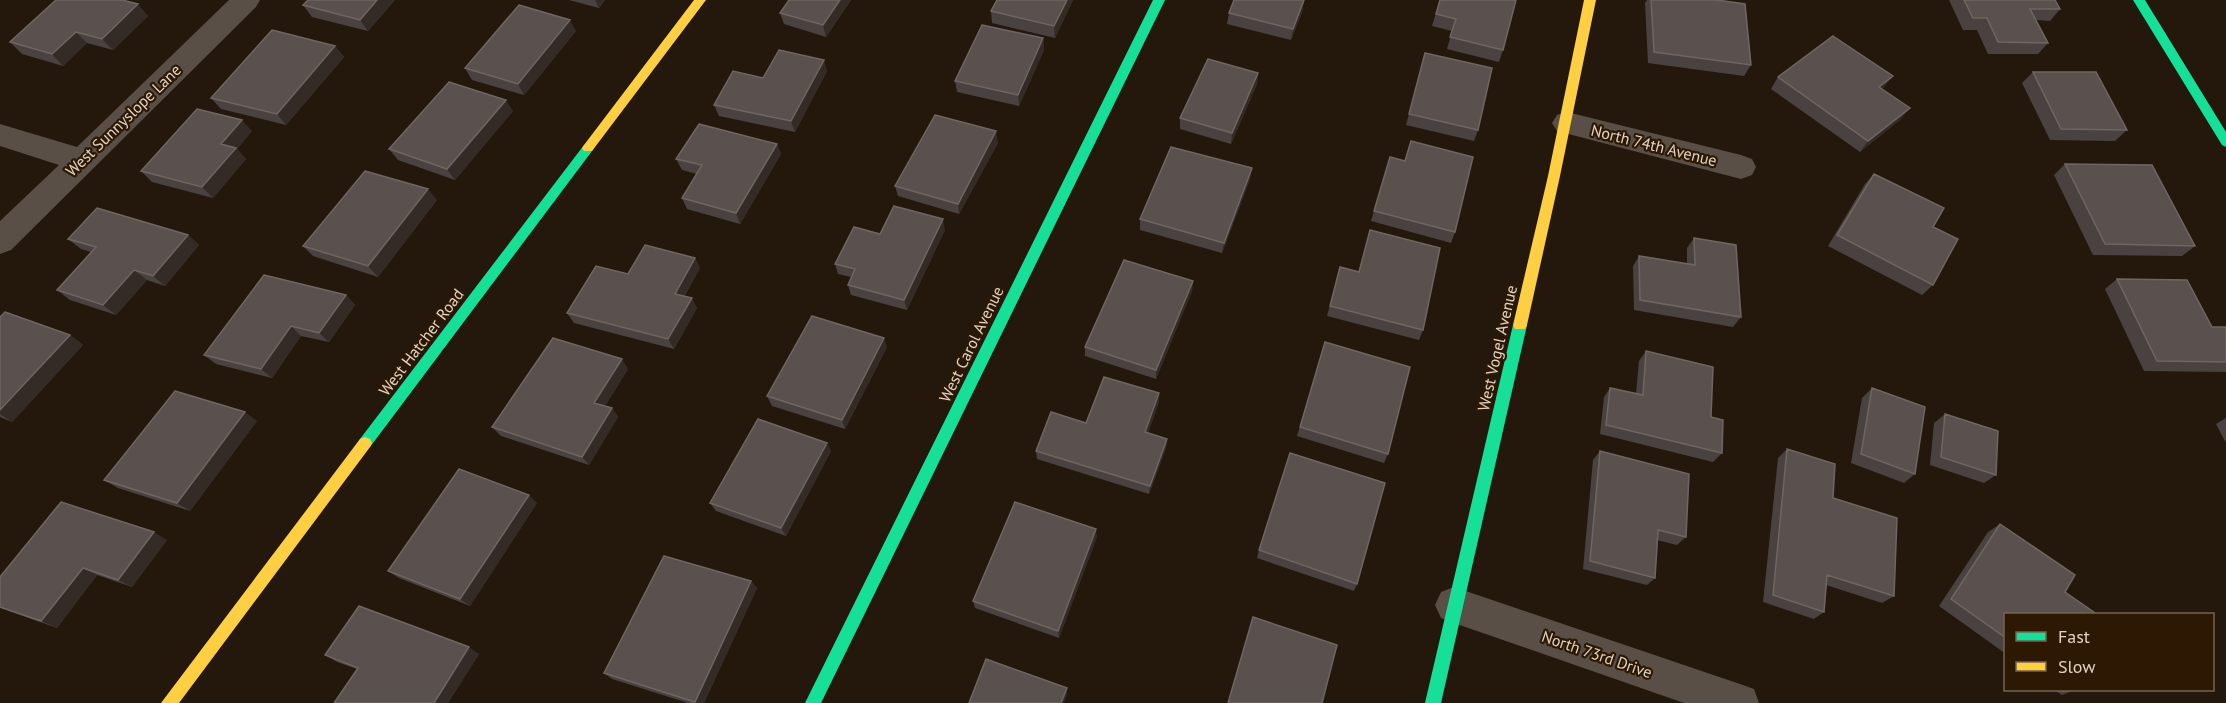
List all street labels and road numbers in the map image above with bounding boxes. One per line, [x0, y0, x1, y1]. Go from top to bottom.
street label: West Sunnyslope Lane [61, 60, 185, 180]
street label: North 74th Avenue [1589, 120, 1719, 170]
street label: West Carol Avenue [934, 283, 1008, 405]
street label: West Vogel Avenue [1473, 283, 1521, 413]
street label: West Hatcher Road [374, 285, 468, 399]
street label: North 73rd Drive [1539, 626, 1655, 682]

